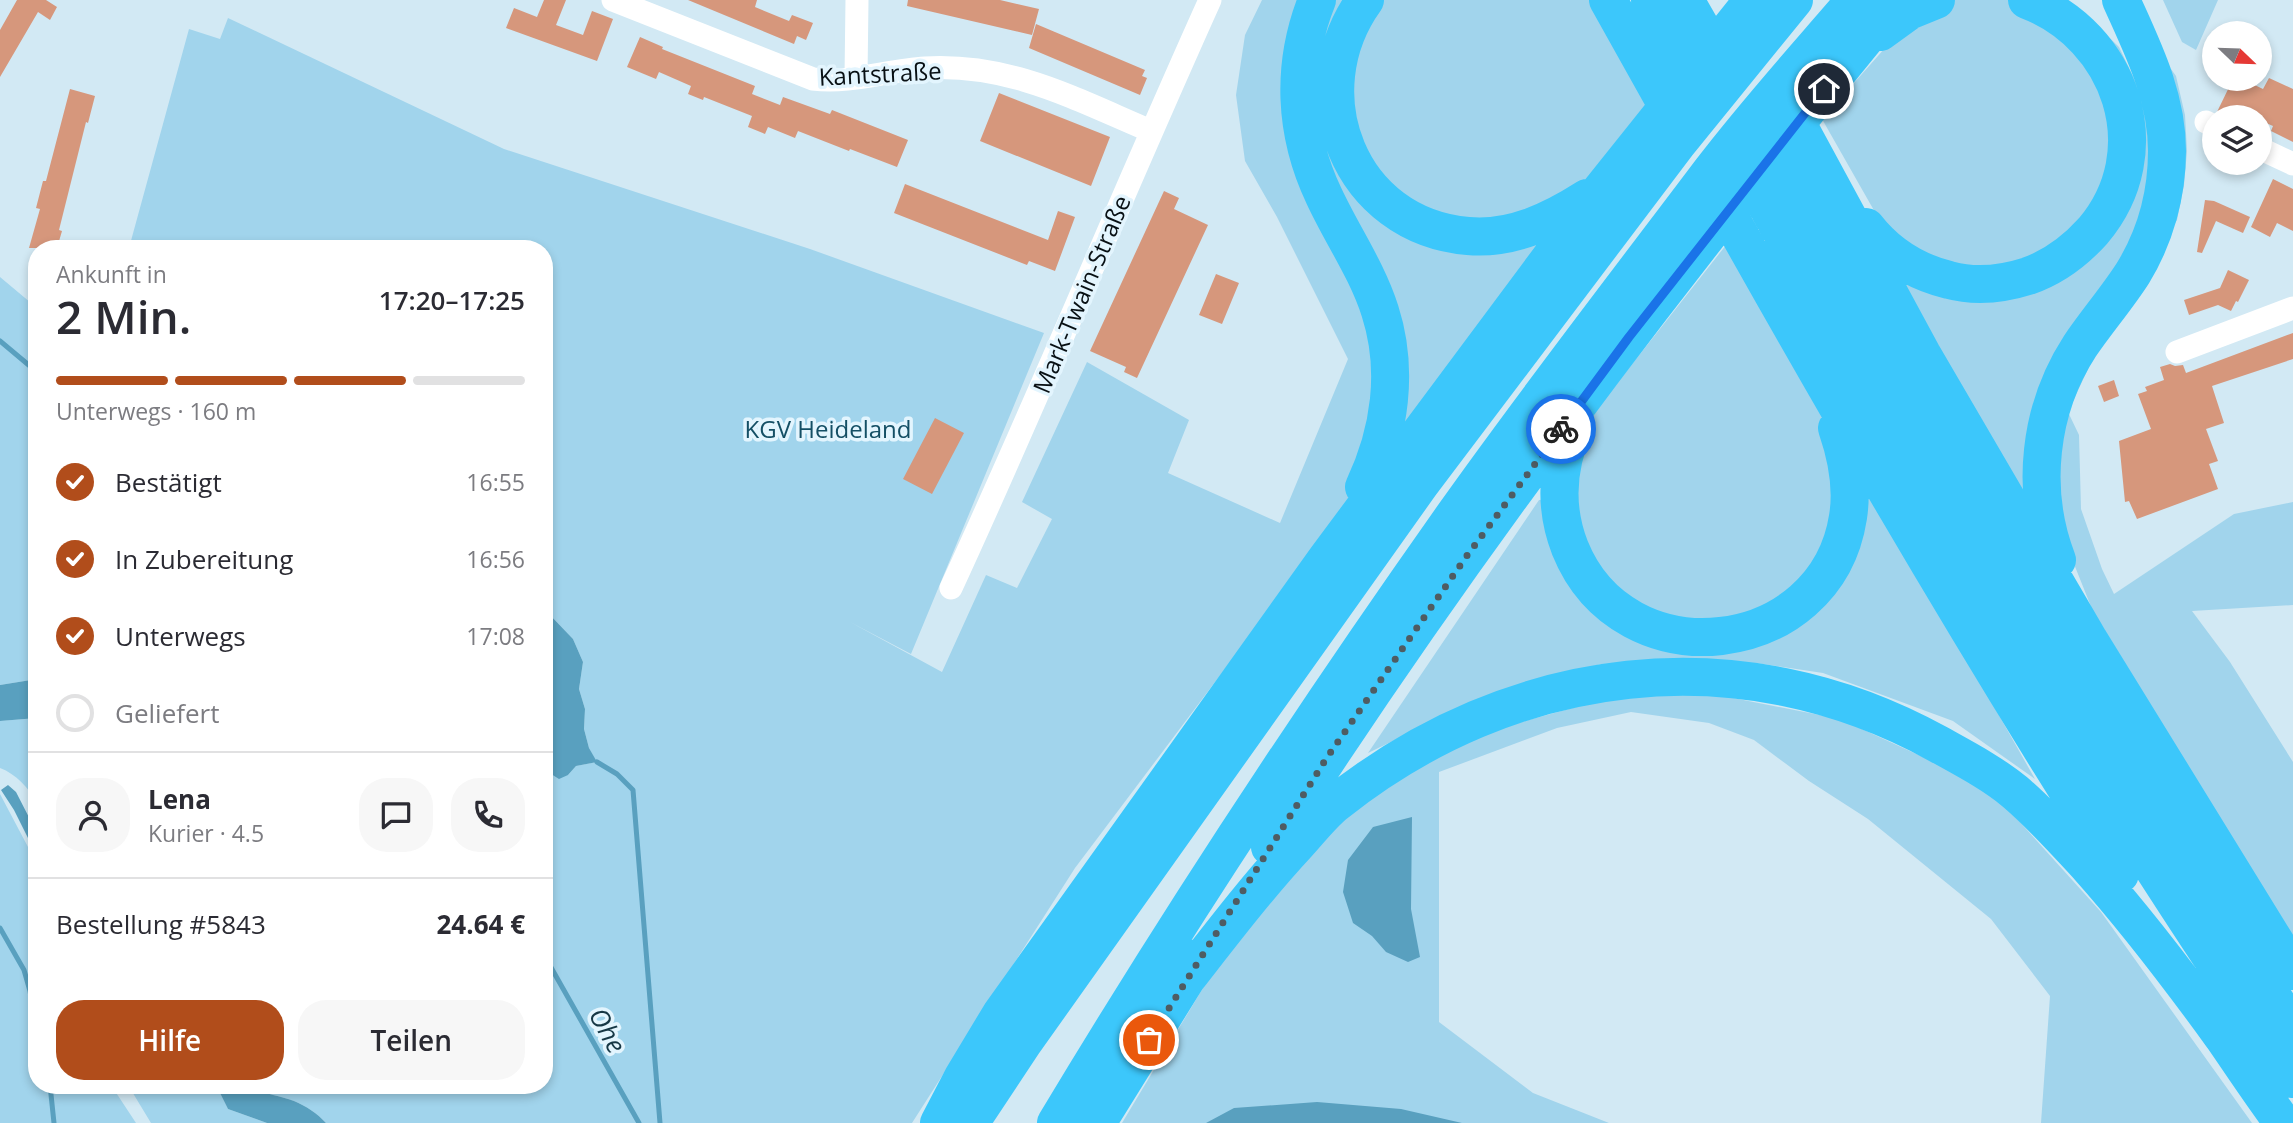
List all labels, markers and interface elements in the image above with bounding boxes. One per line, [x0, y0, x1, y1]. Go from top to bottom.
north arrow [2202, 21, 2272, 91]
map controls [2202, 21, 2272, 175]
street label: Kantstraße [818, 53, 942, 93]
pin [1794, 59, 1854, 119]
icon: home [1805, 70, 1843, 108]
button: layers [2202, 105, 2272, 175]
street label: Mark-Twain-Straße [1024, 190, 1138, 398]
text: Ankunft in [56, 258, 167, 290]
text: 17:20–17:25 [379, 282, 525, 318]
text: 2 Min. [56, 285, 191, 347]
courier [1526, 394, 1596, 464]
text: Unterwegs · 160 m [56, 395, 256, 427]
icon: bike [1542, 410, 1580, 448]
park label: KGV Heideland [745, 412, 911, 445]
icon: check [56, 463, 94, 501]
text: Bestätigt [115, 464, 222, 500]
text: 16:55 [466, 466, 525, 498]
icon: check [56, 540, 94, 578]
text: In Zubereitung [115, 541, 293, 577]
text: 16:56 [466, 543, 525, 575]
icon: check [56, 617, 94, 655]
text: Unterwegs [115, 618, 246, 654]
text: 17:08 [466, 620, 525, 652]
text: Geliefert [115, 695, 219, 731]
button: person [56, 778, 130, 852]
button: chat [359, 778, 433, 852]
button: phone [451, 778, 525, 852]
text: Lena [148, 781, 211, 817]
text: Kurier · 4.5 [148, 817, 264, 849]
text: Bestellung #5843 [56, 906, 266, 942]
text: 24.64 € [437, 906, 525, 942]
button: Hilfe [56, 1000, 284, 1080]
button: Teilen [298, 1000, 525, 1080]
water label: Ohe [581, 1001, 635, 1059]
pin [1119, 1010, 1179, 1070]
icon: bag [1130, 1021, 1168, 1059]

